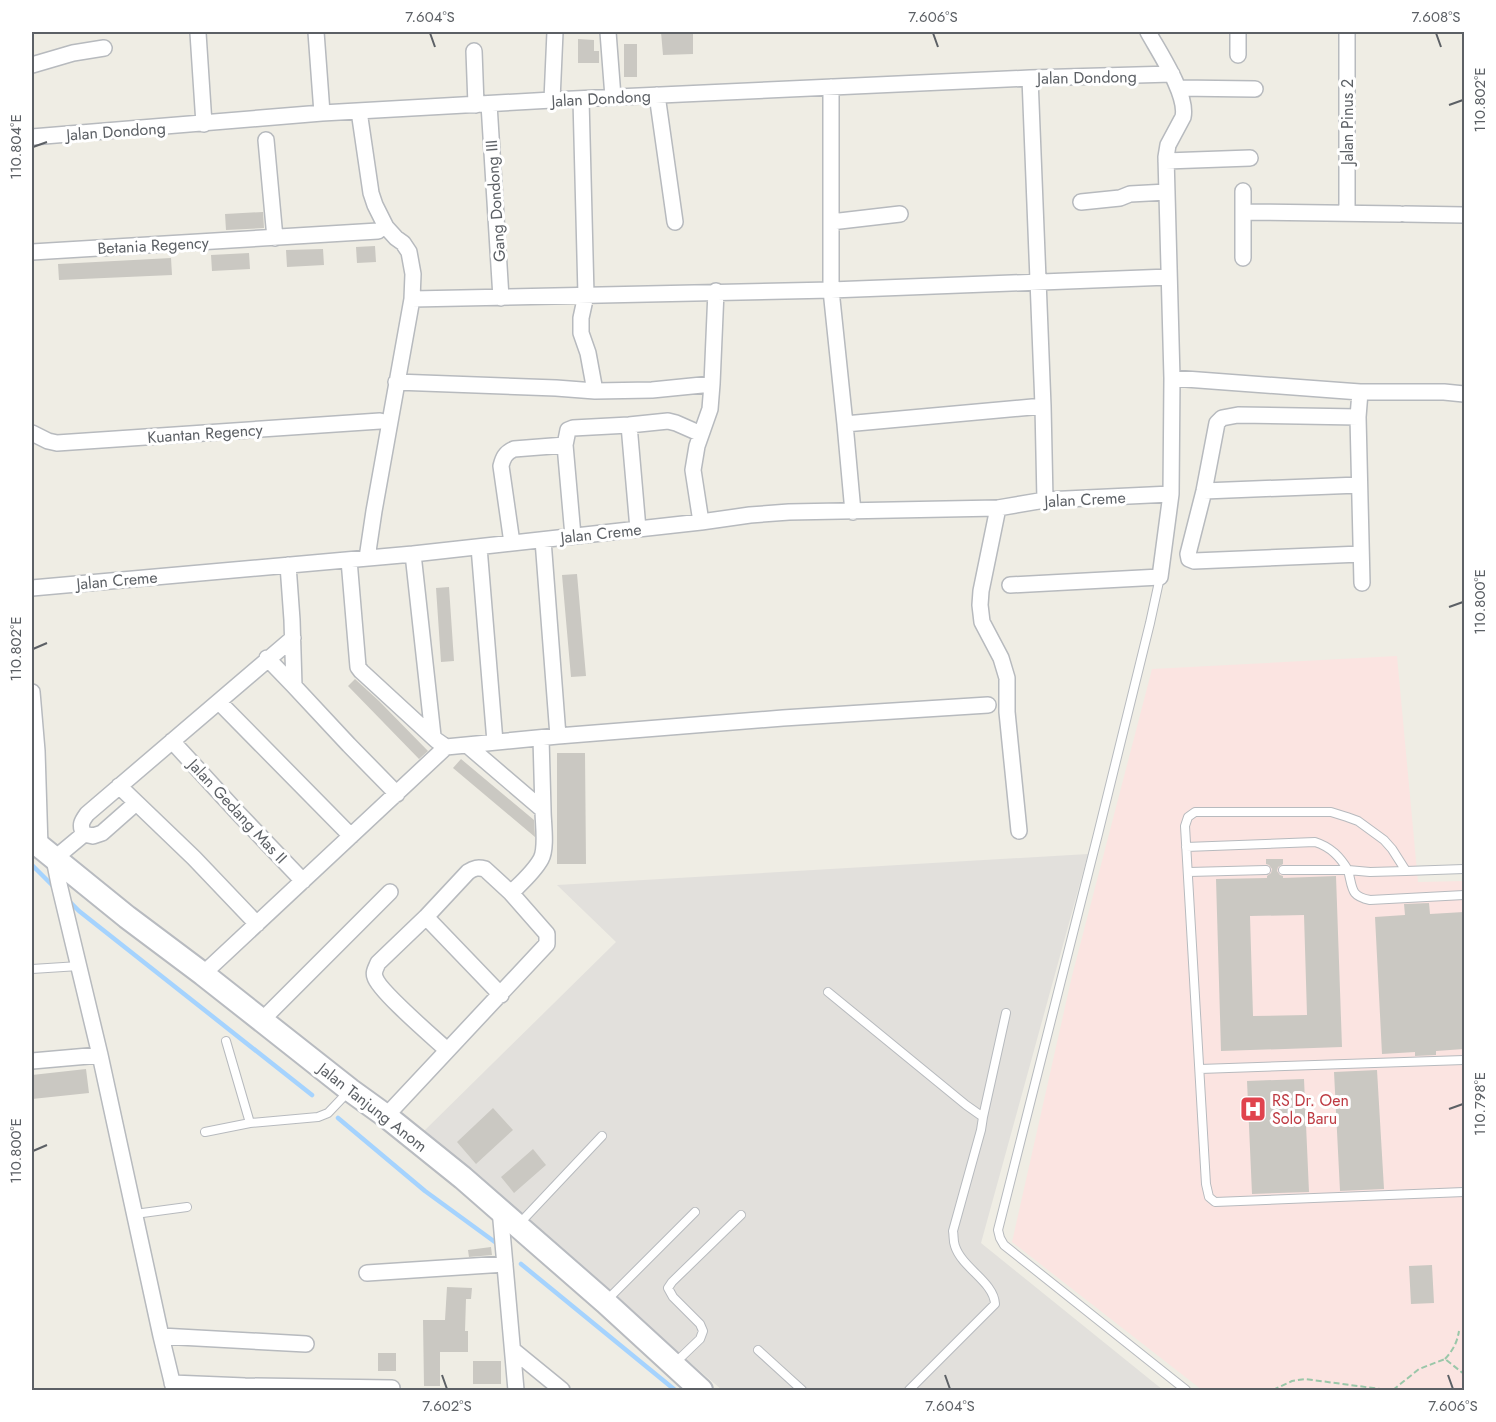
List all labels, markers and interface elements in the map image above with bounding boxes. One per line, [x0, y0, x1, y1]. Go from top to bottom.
text: 7.604°S [405, 6, 455, 28]
text: 7.606°S [908, 6, 958, 28]
text: 7.608°S [1411, 6, 1461, 28]
street label: Jalan Dondong [1035, 65, 1137, 90]
text: 110.802°E [1469, 67, 1491, 133]
street label: Jalan Pinus 2 [1336, 79, 1359, 167]
street label: Jalan Dondong [549, 84, 651, 113]
text: 110.804°E [5, 114, 27, 180]
street label: Jalan Dondong [64, 117, 166, 147]
street label: Gang Dondong III [480, 139, 511, 263]
street label: Betania Regency [97, 231, 210, 260]
street label: Kuantan Regency [147, 418, 264, 449]
street label: Jalan Creme [1042, 486, 1126, 513]
street label: Jalan Creme [557, 518, 643, 549]
street label: Jalan Creme [74, 565, 159, 596]
text: 110.800°E [1469, 569, 1491, 635]
text: 110.802°E [5, 616, 27, 682]
street label: Jalan Gedang Mas II [182, 752, 292, 869]
street label: Jalan Tanjung Anom [312, 1056, 432, 1157]
text: 110.798°E [1469, 1072, 1491, 1136]
place label: RS Dr. Oen Solo Baru [1272, 1089, 1349, 1130]
hospital icon: RS Dr. Oen Solo Baru [1238, 1094, 1268, 1124]
text: 110.800°E [5, 1118, 27, 1184]
text: 7.602°S [422, 1395, 472, 1417]
text: 7.604°S [925, 1395, 975, 1417]
text: 7.606°S [1428, 1395, 1478, 1417]

